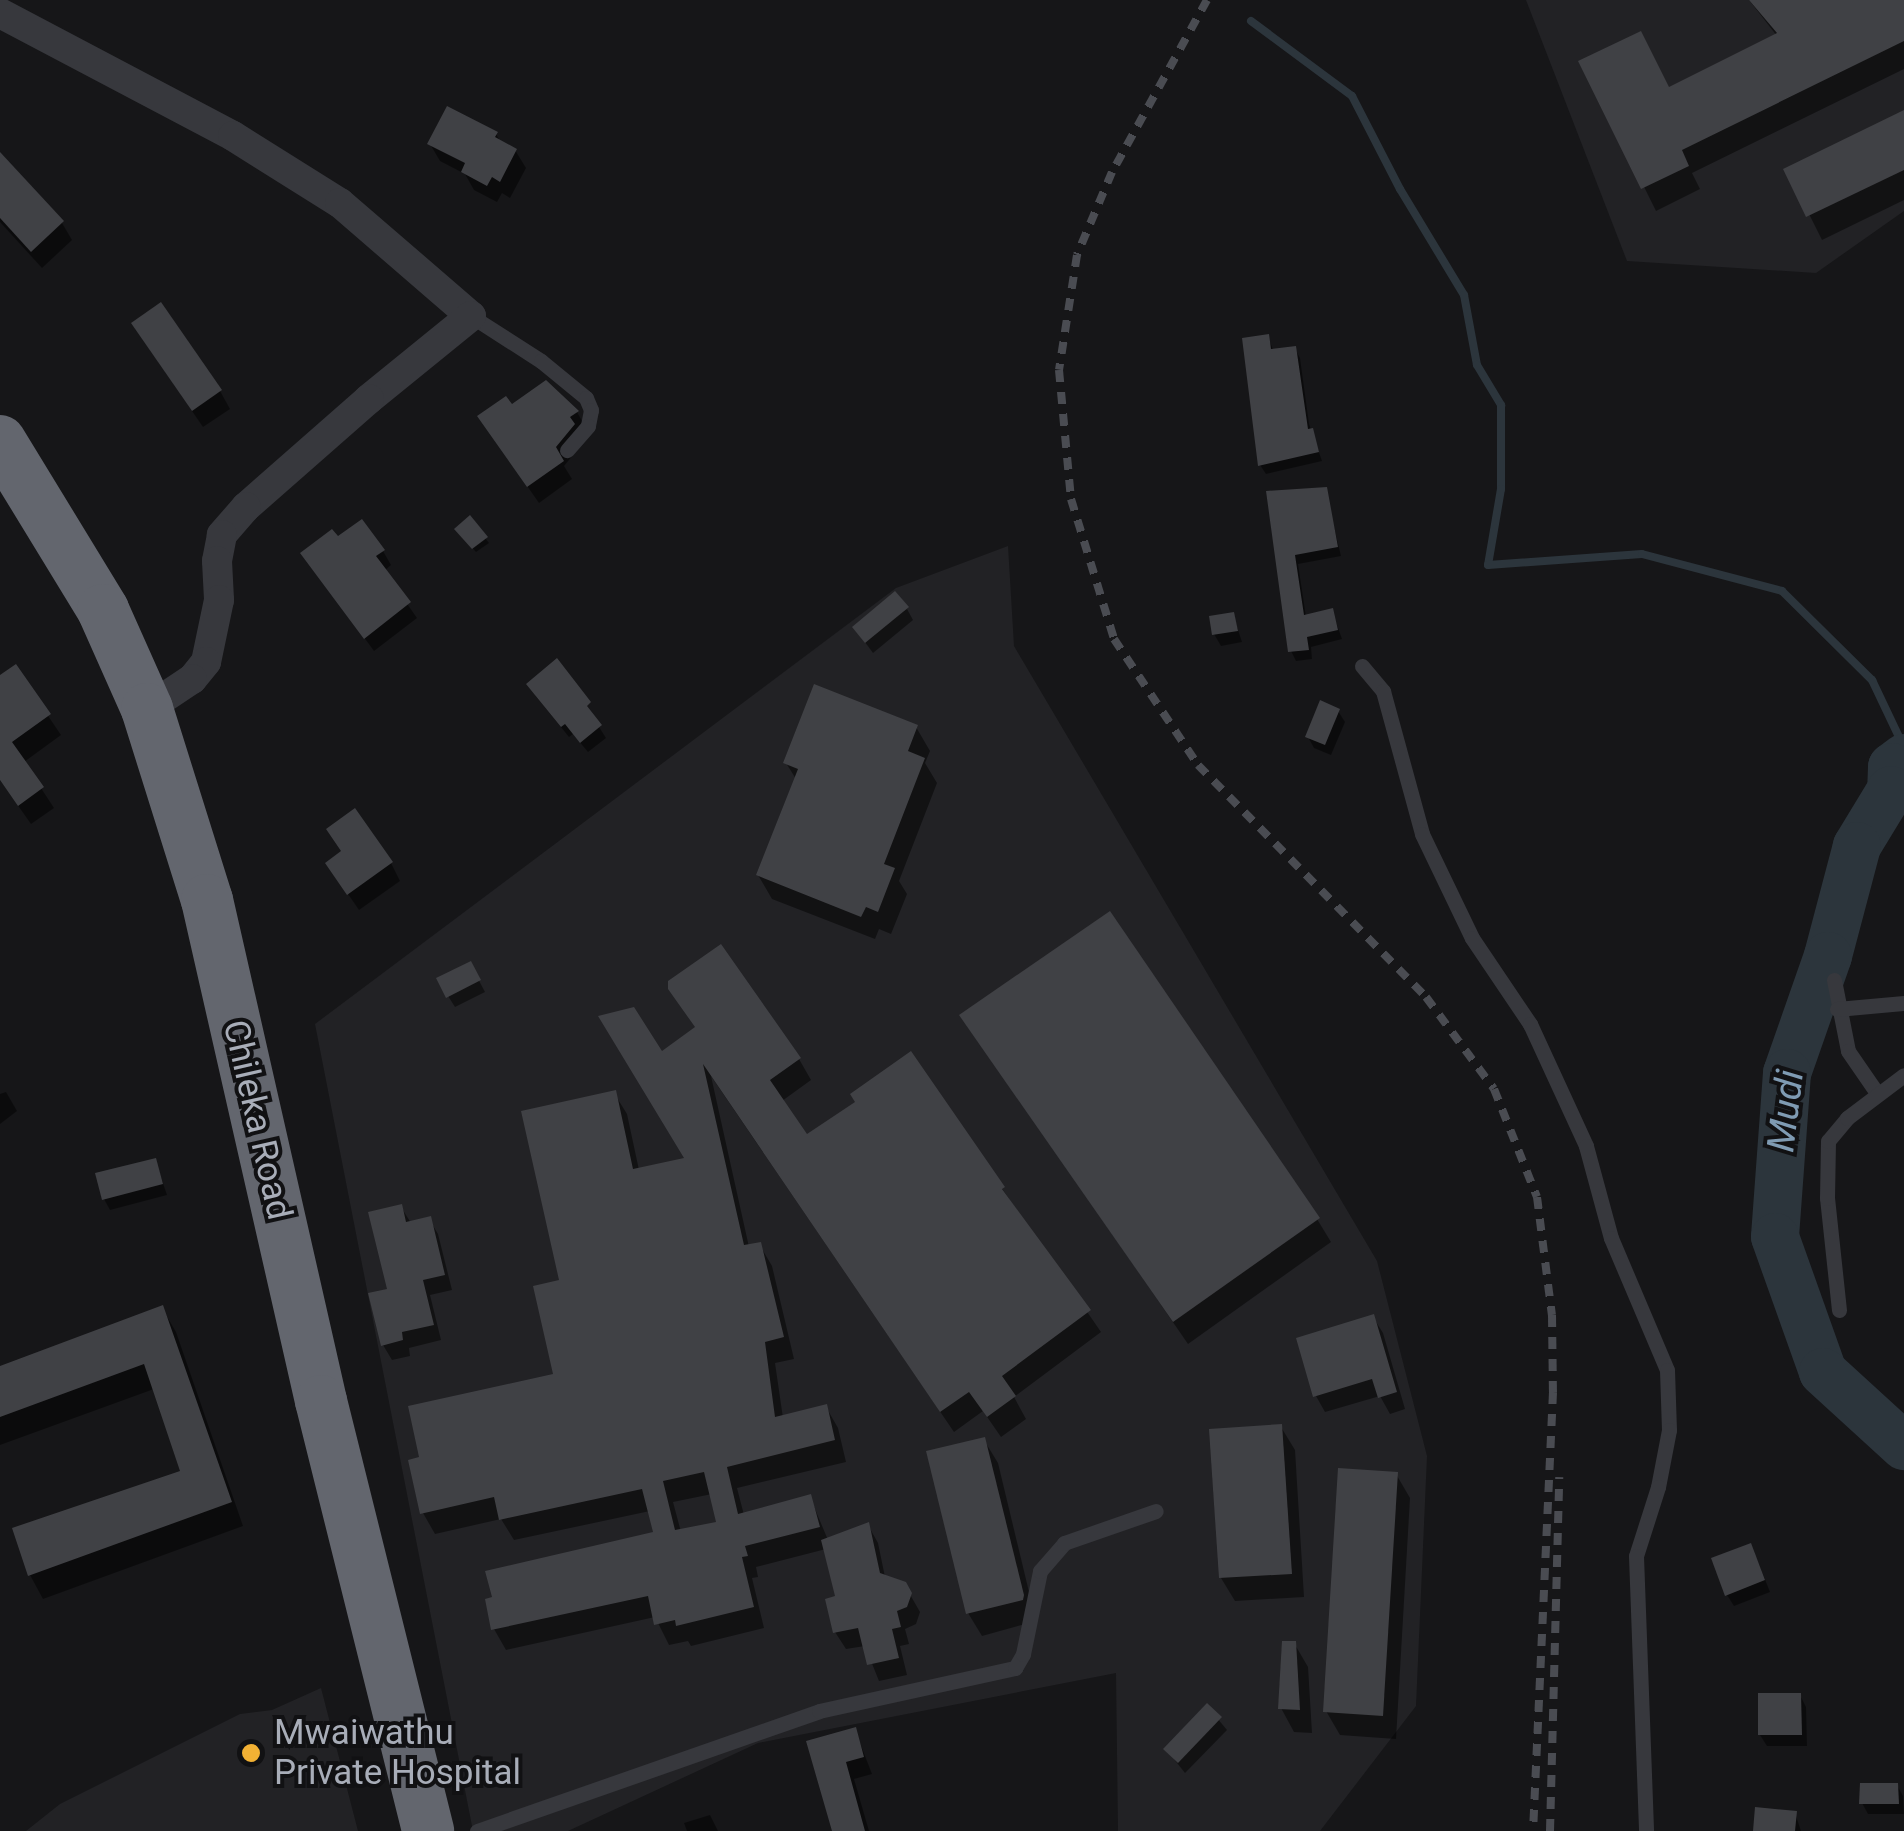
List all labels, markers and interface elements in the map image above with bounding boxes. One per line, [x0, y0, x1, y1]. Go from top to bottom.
street label: Chileka Road [214, 1016, 300, 1224]
water label: Mudi [1758, 1067, 1814, 1155]
place label: Mwaiwathu Private Hospital [274, 1712, 521, 1794]
marker: Mwaiwathu Private Hospital [238, 1740, 264, 1766]

